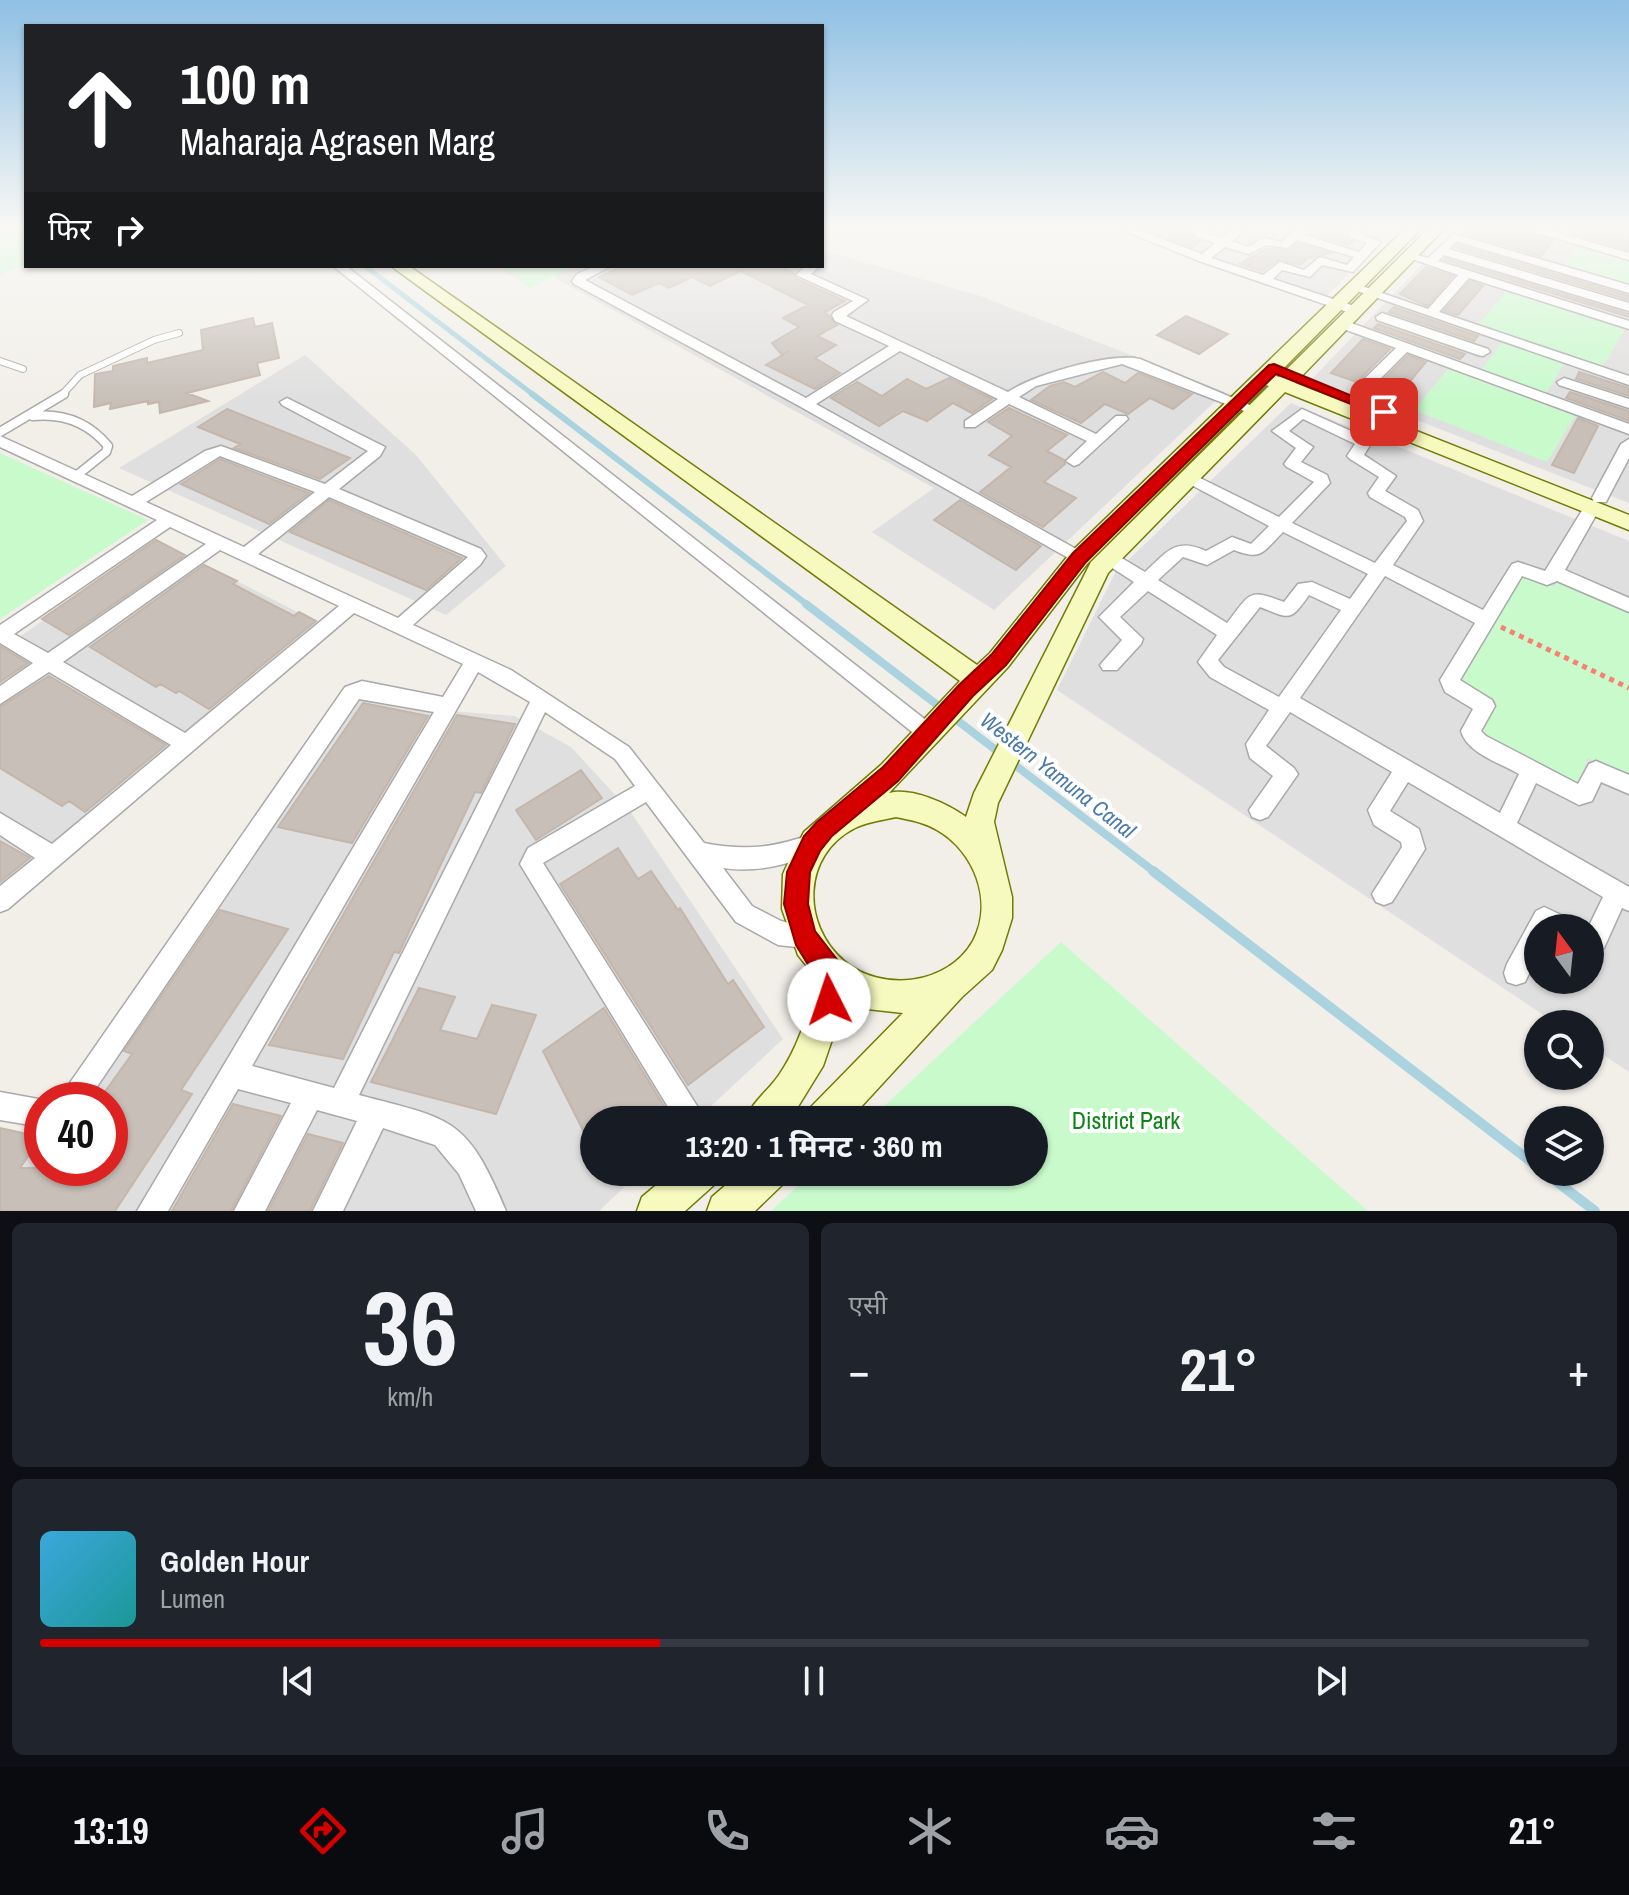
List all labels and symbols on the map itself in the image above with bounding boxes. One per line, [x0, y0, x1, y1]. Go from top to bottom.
pin [1350, 378, 1418, 446]
water label: Western Yamuna Canal [974, 705, 1143, 846]
north arrow [1524, 914, 1604, 994]
position arrow [787, 958, 871, 1042]
speed limit sign: 40 [24, 1082, 128, 1186]
park label: District Park [1072, 1104, 1180, 1136]

